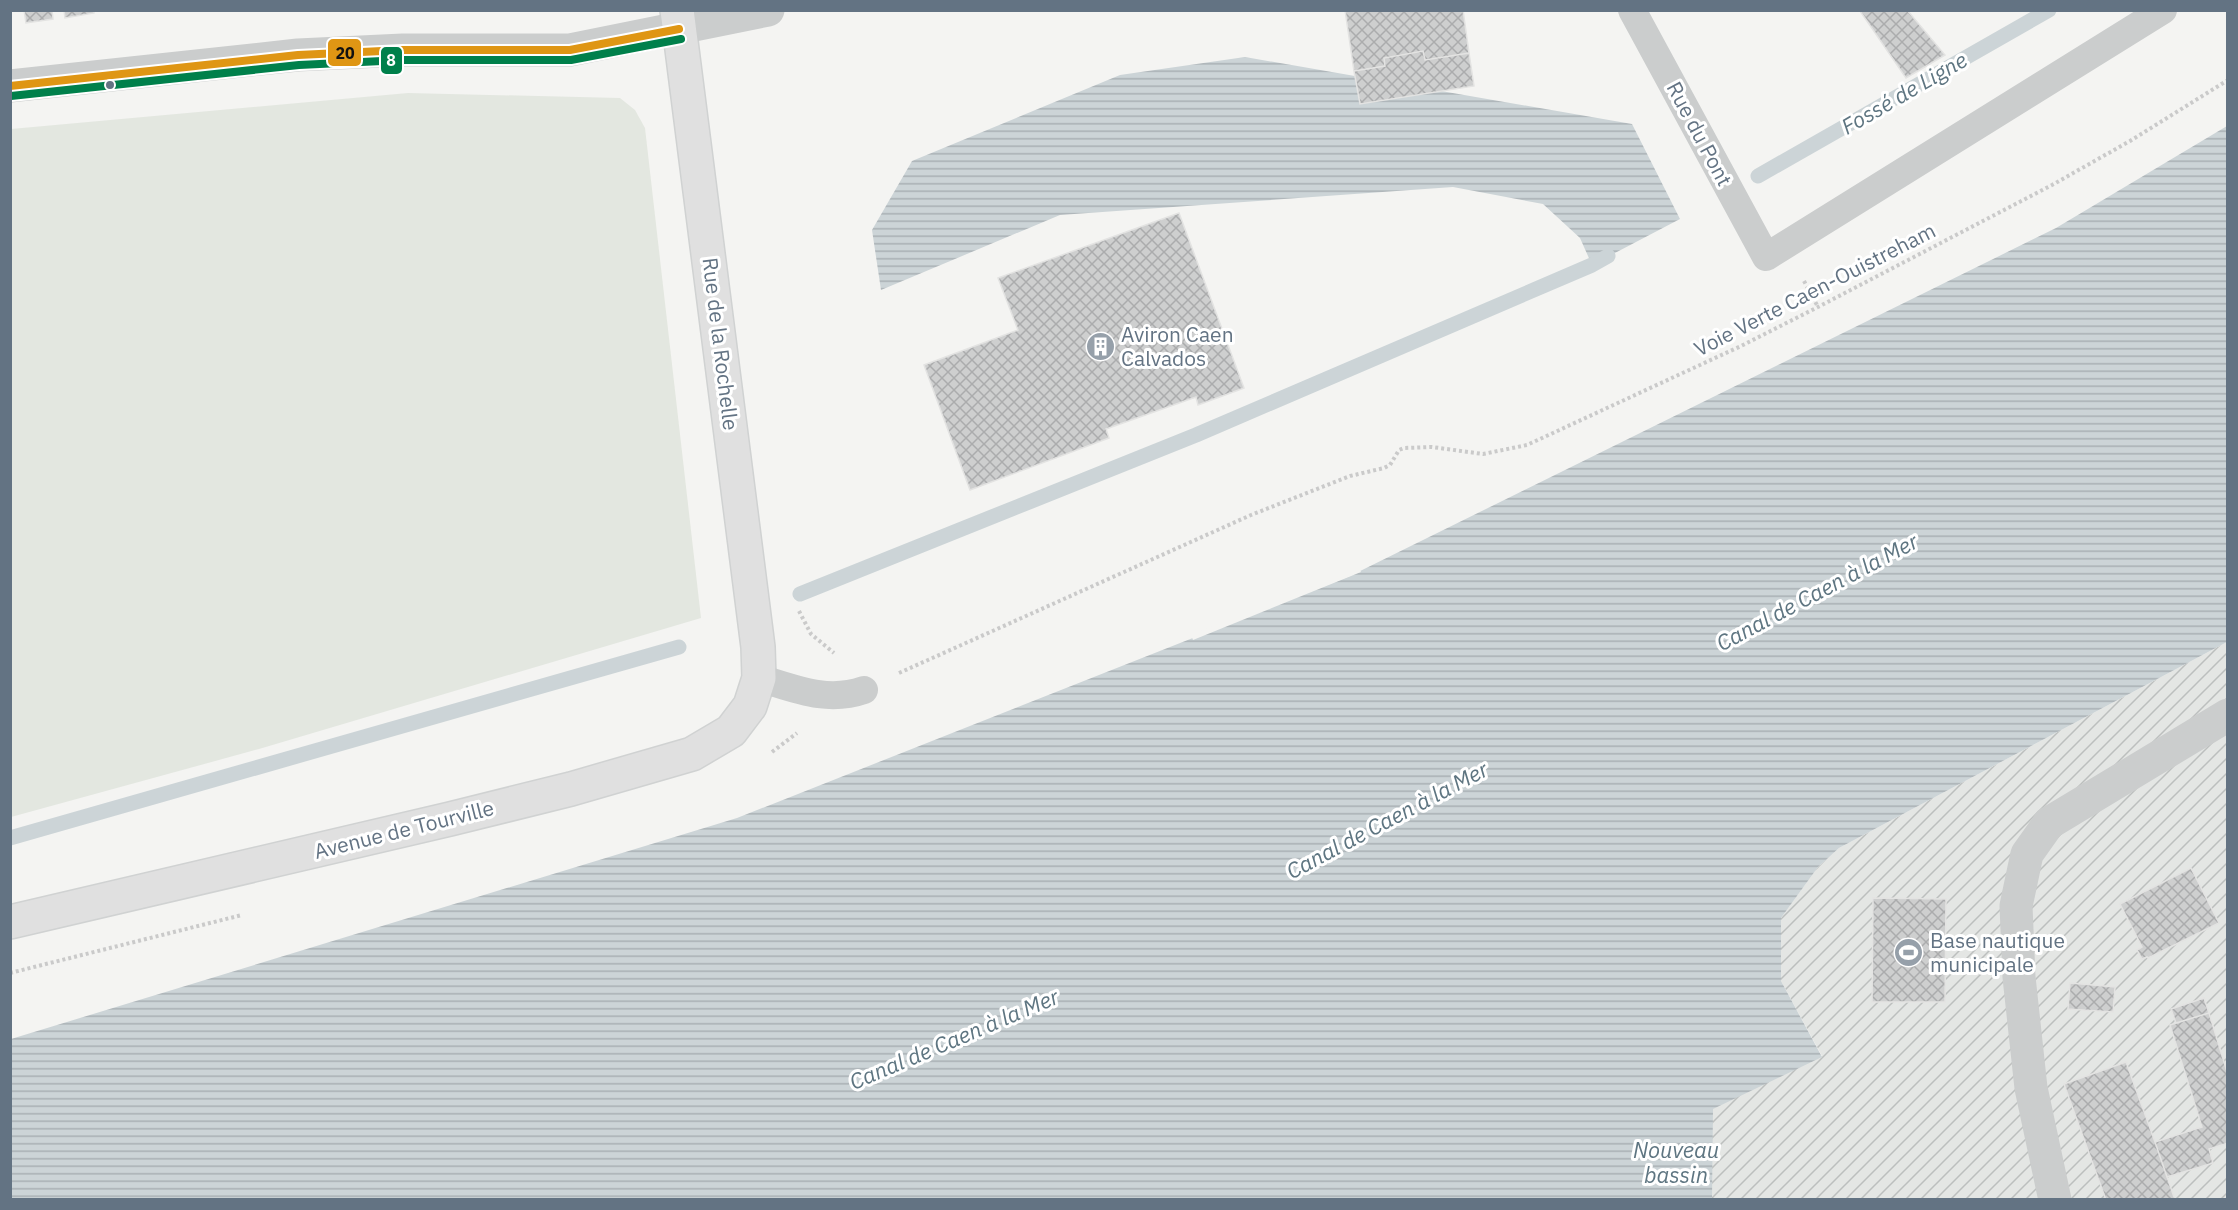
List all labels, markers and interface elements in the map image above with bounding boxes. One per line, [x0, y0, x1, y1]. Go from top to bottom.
line badge: 20 [327, 38, 362, 67]
text: 20 [335, 43, 355, 63]
water label: Fossé de Ligne [1835, 45, 1972, 140]
line badge: 8 [380, 46, 403, 75]
text: 8 [386, 50, 396, 70]
street label: Rue du Pont [1661, 76, 1739, 191]
unlabelled marker [104, 79, 116, 91]
street label: Voie Verte Caen-Ouistreham [1689, 216, 1940, 362]
street label: Rue de la Rochelle [696, 256, 746, 432]
place label: Aviron Caen Calvados [1121, 320, 1234, 372]
building icon: Aviron Caen Calvados [1084, 331, 1116, 363]
water label: Canal de Caen à la Mer [1711, 526, 1924, 657]
water label: Canal de Caen à la Mer [1281, 754, 1494, 885]
street label: Avenue de Tourville [311, 793, 497, 865]
place label: Base nautique municipale [1930, 926, 2065, 978]
sports icon: Base nautique municipale [1893, 937, 1925, 969]
water label: Canal de Caen à la Mer [845, 981, 1064, 1096]
water label: Nouveau bassin [1633, 1135, 1719, 1189]

